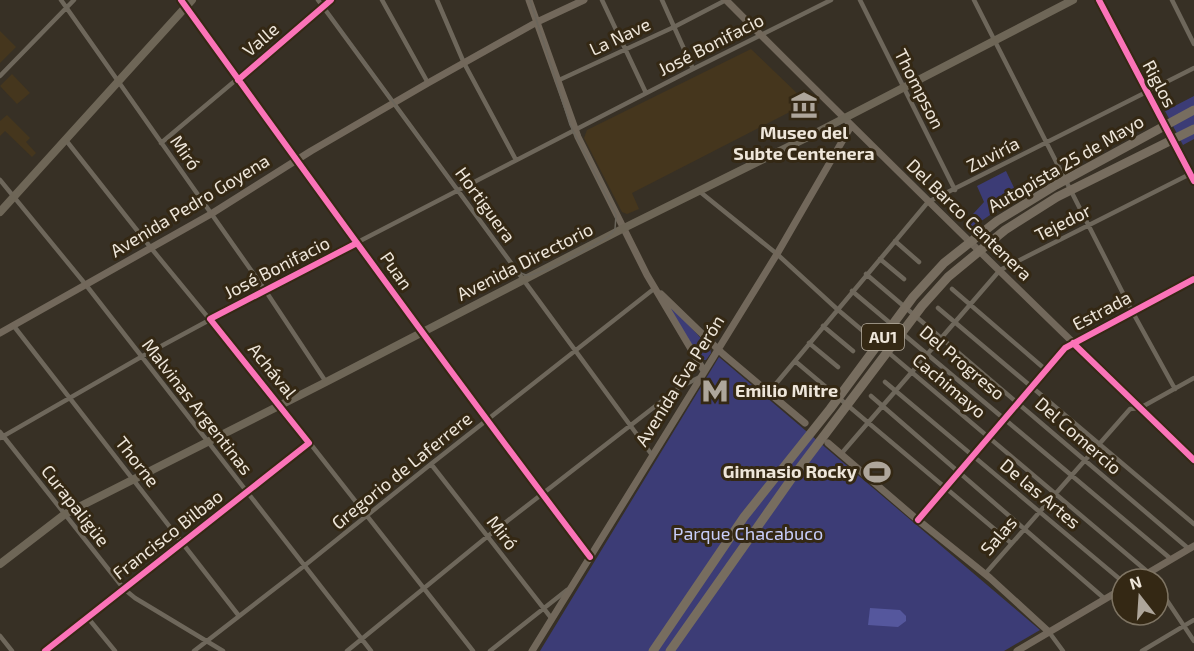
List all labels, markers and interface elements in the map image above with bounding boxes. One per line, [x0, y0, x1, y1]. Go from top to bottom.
street label: José Bonifacio [654, 8, 767, 80]
street label: La Nave [586, 12, 654, 60]
street label: Valle [238, 18, 283, 61]
street label: Thompson [890, 45, 949, 132]
street label: Riglos [1138, 56, 1181, 111]
museum icon: Museo del Subte Centenera [789, 90, 819, 120]
street label: Autopista 25 de Mayo [984, 110, 1147, 217]
place label: Museo del Subte Centenera [733, 121, 875, 164]
street label: Miró [166, 131, 206, 174]
street label: Zuviría [963, 132, 1023, 177]
street label: Avenida Pedro Goyena [106, 149, 273, 261]
street label: Del Barco Centenera [902, 154, 1037, 285]
street label: Hortiguera [451, 162, 521, 246]
street label: Tejedor [1031, 199, 1094, 246]
street label: Avenida Directorio [453, 217, 596, 305]
street label: José Bonifacio [220, 231, 333, 303]
street label: Puan [376, 247, 418, 294]
street label: Estrada [1068, 286, 1135, 335]
street label: Avenida Eva Perón [630, 311, 728, 450]
street label: Del Progreso [916, 320, 1010, 404]
road number: AU1 [862, 324, 904, 350]
street label: Malvinas Argentinas [138, 334, 258, 479]
street label: Achával [244, 338, 302, 403]
street label: Cachimayo [908, 348, 991, 422]
metro station icon: Emilio Mitre [700, 376, 730, 406]
place label: Emilio Mitre [735, 379, 838, 401]
street label: Del Comercio [1031, 392, 1126, 479]
street label: Gregorio de Laferrere [327, 407, 476, 534]
street label: Thorne [111, 432, 164, 491]
street label: De las Artes [996, 453, 1085, 533]
sports icon: Gimnasio Rocky [862, 457, 892, 487]
street label: Curapaligüe [37, 460, 115, 551]
place label: Gimnasio Rocky [723, 460, 858, 482]
street label: Francisco Bilbao [108, 484, 227, 584]
street label: Miró [483, 511, 523, 554]
street label: Salas [975, 511, 1021, 559]
park label: Parque Chacabuco [673, 522, 823, 544]
north arrow [1110, 567, 1170, 627]
text: N [1127, 571, 1144, 593]

